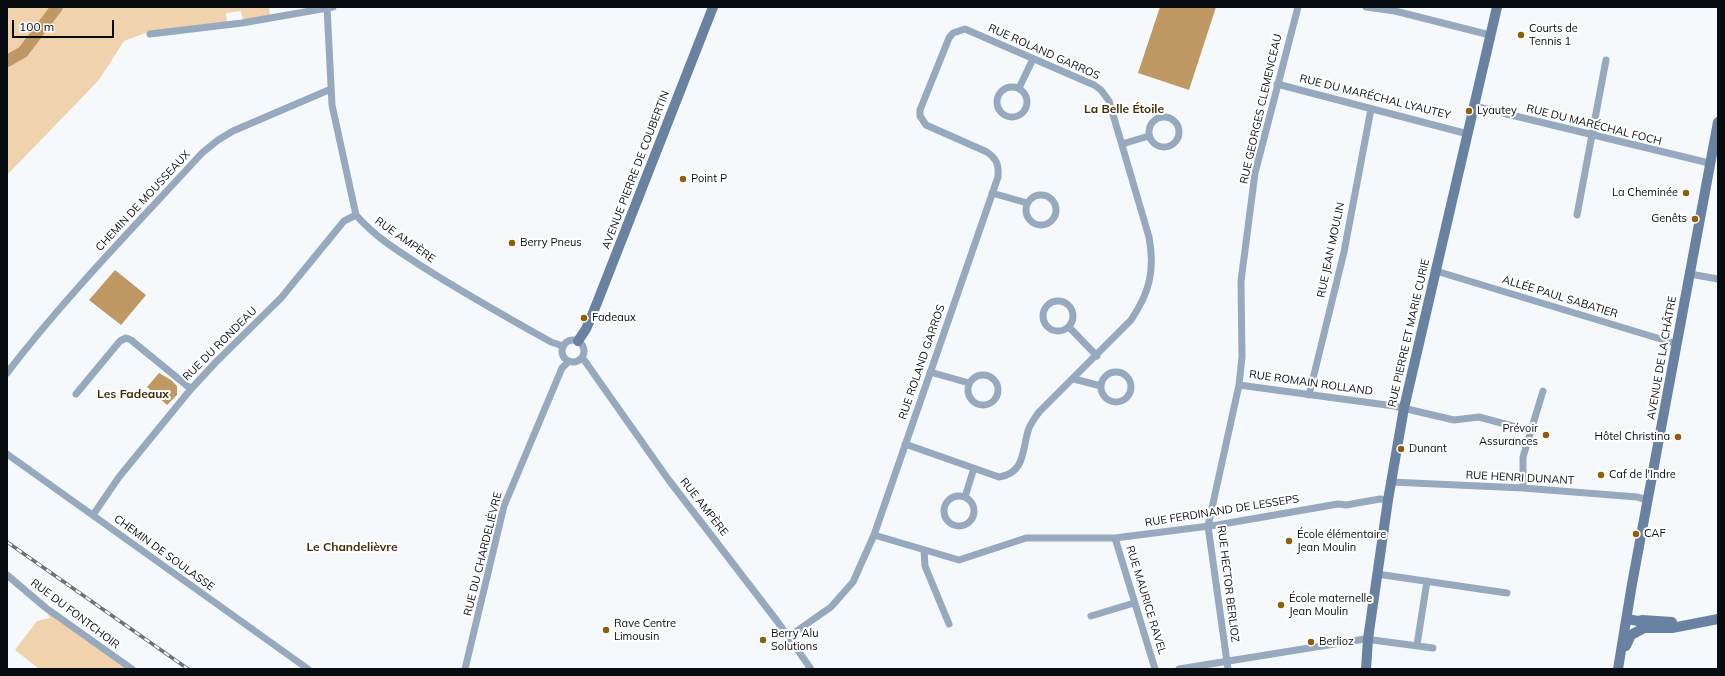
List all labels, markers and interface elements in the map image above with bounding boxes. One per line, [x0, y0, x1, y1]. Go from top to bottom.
scale bar [14, 12, 116, 38]
text: 100 m [19, 19, 54, 34]
street label: RUE ROLAND GARROS [986, 21, 1102, 83]
place label: Courts de Tennis 1 [1529, 22, 1578, 48]
marker: Courts de Tennis 1 [1516, 30, 1526, 40]
street label: RUE GEORGES CLEMENCEAU [1237, 33, 1285, 185]
street label: RUE DU MARÉCHAL LYAUTEY [1298, 72, 1452, 122]
street label: AVENUE PIERRE DE COUBERTIN [600, 89, 672, 251]
district label: La Belle Étoile [1084, 102, 1164, 116]
street label: RUE DU MARÉCHAL FOCH [1525, 102, 1663, 148]
place label: Lyautey [1477, 104, 1517, 118]
marker: Lyautey [1464, 106, 1474, 116]
street label: CHEMIN DE MOUSSEAUX [93, 148, 193, 254]
place label: Point P [691, 172, 727, 186]
marker: Point P [678, 174, 688, 184]
place label: La Cheminée [1612, 186, 1678, 200]
marker: La Cheminée [1681, 188, 1691, 198]
street label: RUE JEAN MOULIN [1314, 201, 1348, 299]
place label: Genêts [1651, 212, 1687, 226]
street label: RUE AMPÈRE [372, 214, 438, 266]
marker: Genêts [1690, 214, 1700, 224]
place label: Berry Pneus [520, 236, 582, 250]
marker: Berry Pneus [507, 238, 517, 248]
street label: RUE PIERRE ET MARIE CURIE [1386, 258, 1432, 408]
street label: ALLÉE PAUL SABATIER [1501, 273, 1619, 321]
street label: AVENUE DE LA CHÂTRE [1645, 295, 1679, 421]
street label: RUE ROLAND GARROS [896, 303, 948, 421]
street label: RUE DU RONDEAU [180, 304, 260, 384]
place label: Fadeaux [592, 311, 636, 325]
marker: Fadeaux [579, 313, 589, 323]
street label: RUE ROMAIN ROLLAND [1248, 368, 1374, 398]
district label: Les Fadeaux [97, 387, 169, 401]
place label: Prévoir Assurances [1479, 422, 1538, 448]
marker: Prévoir Assurances [1541, 430, 1551, 440]
place label: Hôtel Christina [1595, 430, 1670, 444]
marker: Hôtel Christina [1673, 432, 1683, 442]
place label: Dunant [1409, 442, 1447, 456]
marker: Dunant [1396, 444, 1406, 454]
place label: Caf de l'Indre [1609, 468, 1676, 482]
street label: RUE HENRI DUNANT [1465, 469, 1575, 487]
marker: Caf de l'Indre [1596, 470, 1606, 480]
street label: RUE AMPÈRE [677, 475, 731, 539]
street label: RUE DU CHARDELIÈVRE [461, 491, 505, 617]
street label: RUE FERDINAND DE LESSEPS [1144, 492, 1300, 530]
street label: CHEMIN DE SOULASSE [111, 512, 217, 594]
street label: RUE HECTOR BERLIOZ [1214, 525, 1242, 643]
place label: CAF [1644, 527, 1666, 541]
place label: École élémentaire Jean Moulin [1297, 528, 1386, 554]
marker: CAF [1631, 529, 1641, 539]
marker: École élémentaire Jean Moulin [1284, 536, 1294, 546]
district label: Le Chandelièvre [306, 540, 398, 554]
street label: RUE MAURICE RAVEL [1123, 544, 1169, 656]
street label: RUE DU FONTCHOIR [28, 576, 122, 652]
place label: École maternelle Jean Moulin [1289, 592, 1372, 618]
marker: École maternelle Jean Moulin [1276, 600, 1286, 610]
place label: Rave Centre Limousin [614, 617, 676, 643]
marker: Rave Centre Limousin [601, 625, 611, 635]
place label: Berry Alu Solutions [771, 627, 819, 653]
marker: Berry Alu Solutions [758, 635, 768, 645]
place label: Berlioz [1319, 635, 1354, 649]
marker: Berlioz [1306, 637, 1316, 647]

